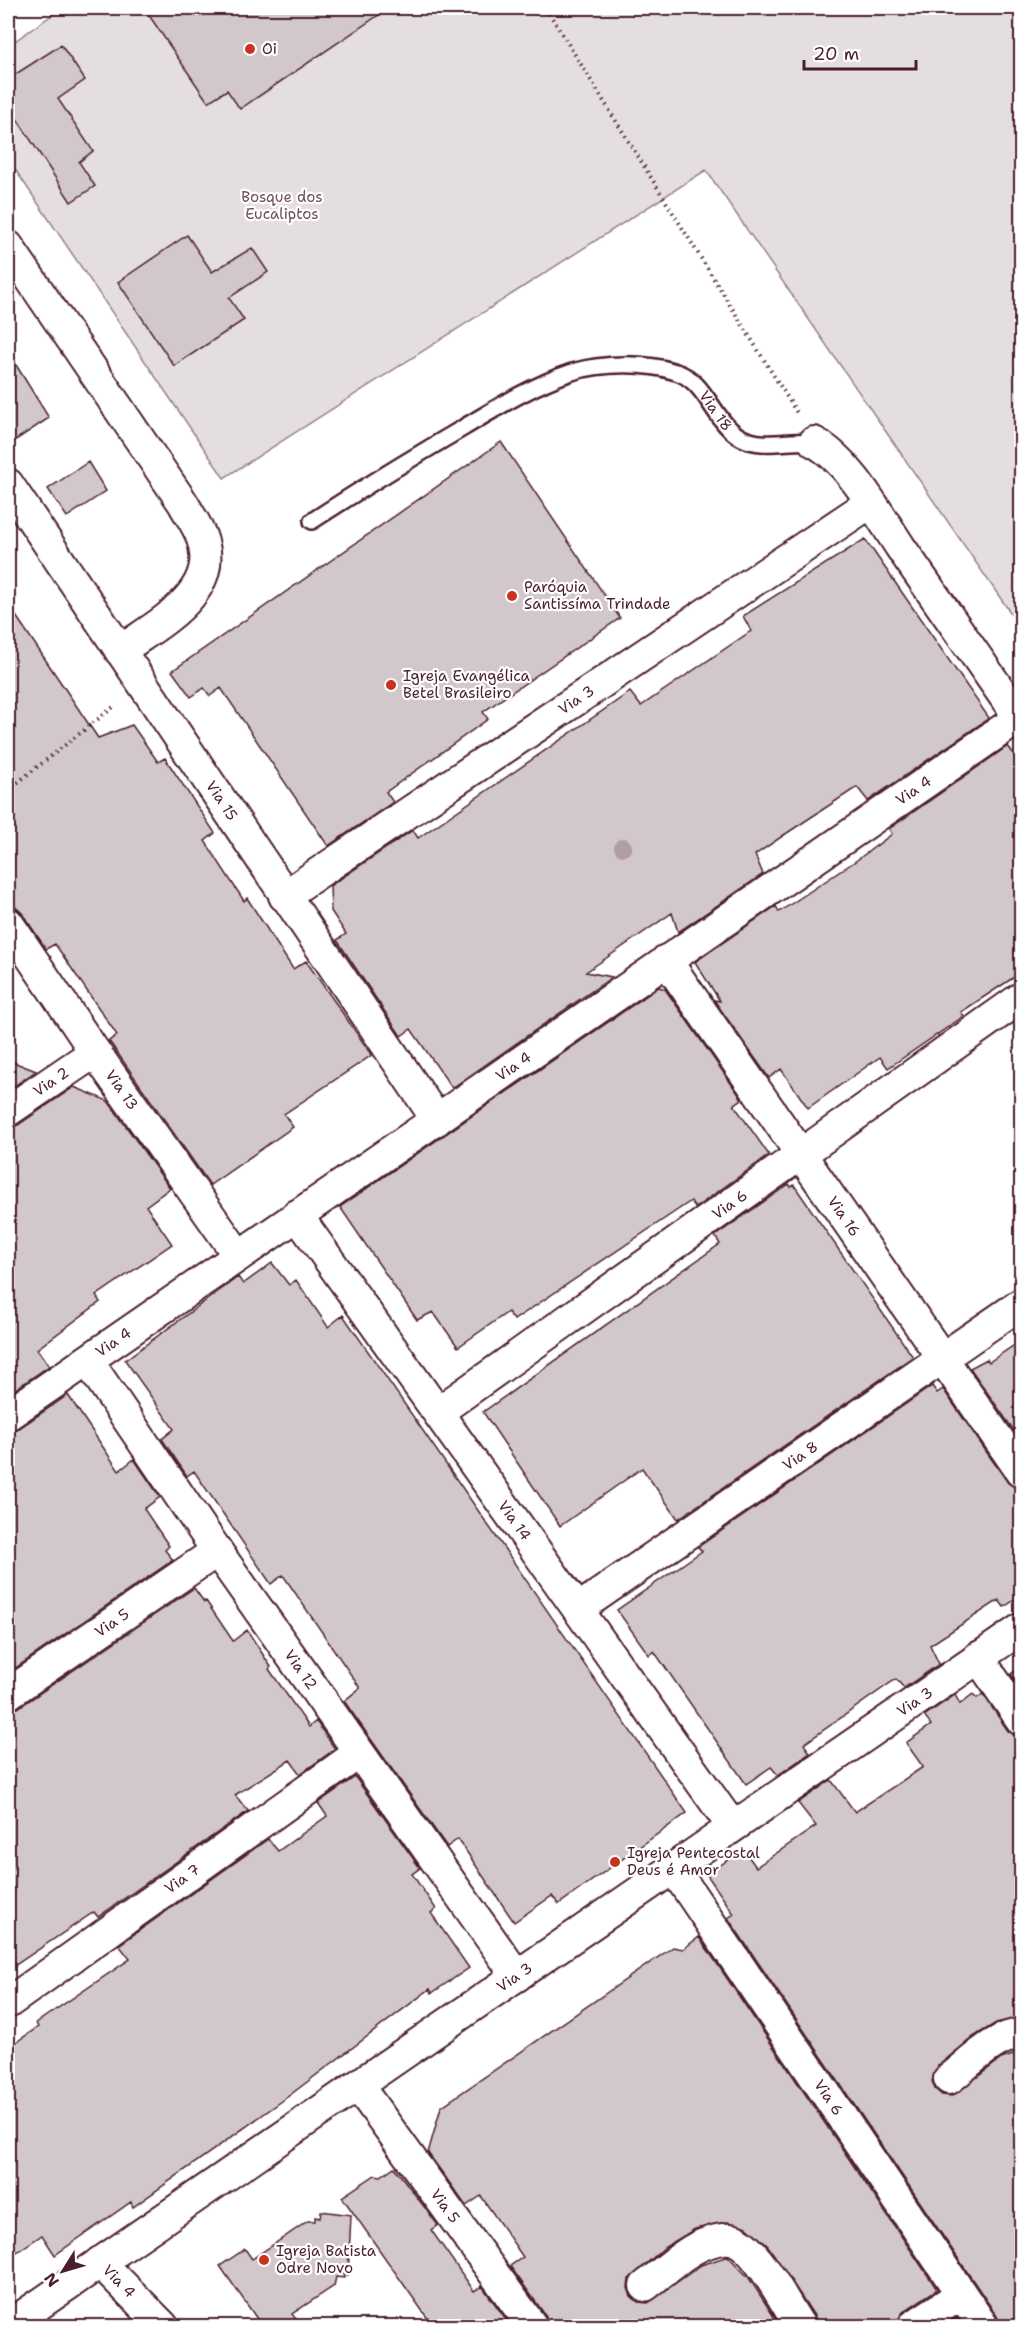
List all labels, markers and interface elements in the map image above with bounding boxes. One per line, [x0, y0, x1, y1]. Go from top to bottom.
scale bar [804, 33, 916, 71]
place label: Oi [262, 39, 277, 59]
marker: Oi [243, 42, 257, 56]
text: 20 m [813, 42, 859, 66]
park label: Bosque dos Eucaliptos [241, 187, 323, 224]
street label: Via 18 [694, 386, 737, 435]
place label: Paróquia Santissíma Trindade [524, 577, 671, 614]
marker: Paróquia Santissíma Trindade [505, 589, 519, 603]
place label: Igreja Evangélica Betel Brasileiro [403, 666, 530, 703]
marker: Igreja Evangélica Betel Brasileiro [384, 678, 398, 692]
street label: Via 3 [555, 681, 598, 719]
street label: Via 4 [892, 771, 935, 810]
street label: Via 15 [201, 777, 242, 824]
street label: Via 4 [492, 1047, 535, 1086]
street label: Via 2 [29, 1063, 73, 1101]
street label: Via 13 [101, 1066, 143, 1114]
street label: Via 6 [708, 1185, 752, 1224]
street label: Via 16 [823, 1192, 865, 1240]
street label: Via 4 [92, 1323, 135, 1362]
street label: Via 8 [779, 1436, 822, 1475]
street label: Via 14 [493, 1496, 536, 1545]
street label: Via 5 [91, 1604, 133, 1642]
street label: Via 12 [280, 1646, 322, 1694]
street label: Via 3 [893, 1682, 937, 1721]
place label: Igreja Pentecostal Deus é Amor [627, 1843, 760, 1880]
marker: Igreja Pentecostal Deus é Amor [608, 1855, 622, 1869]
street label: Via 7 [161, 1859, 204, 1898]
street label: Via 3 [493, 1958, 536, 1997]
street label: Via 6 [809, 2076, 848, 2119]
street label: Via 5 [426, 2185, 464, 2227]
north arrow [33, 2241, 93, 2301]
place label: Igreja Batista Odre Novo [276, 2241, 377, 2278]
marker: Igreja Batista Odre Novo [257, 2253, 271, 2267]
street label: Via 4 [98, 2260, 140, 2302]
text: N [39, 2268, 64, 2291]

